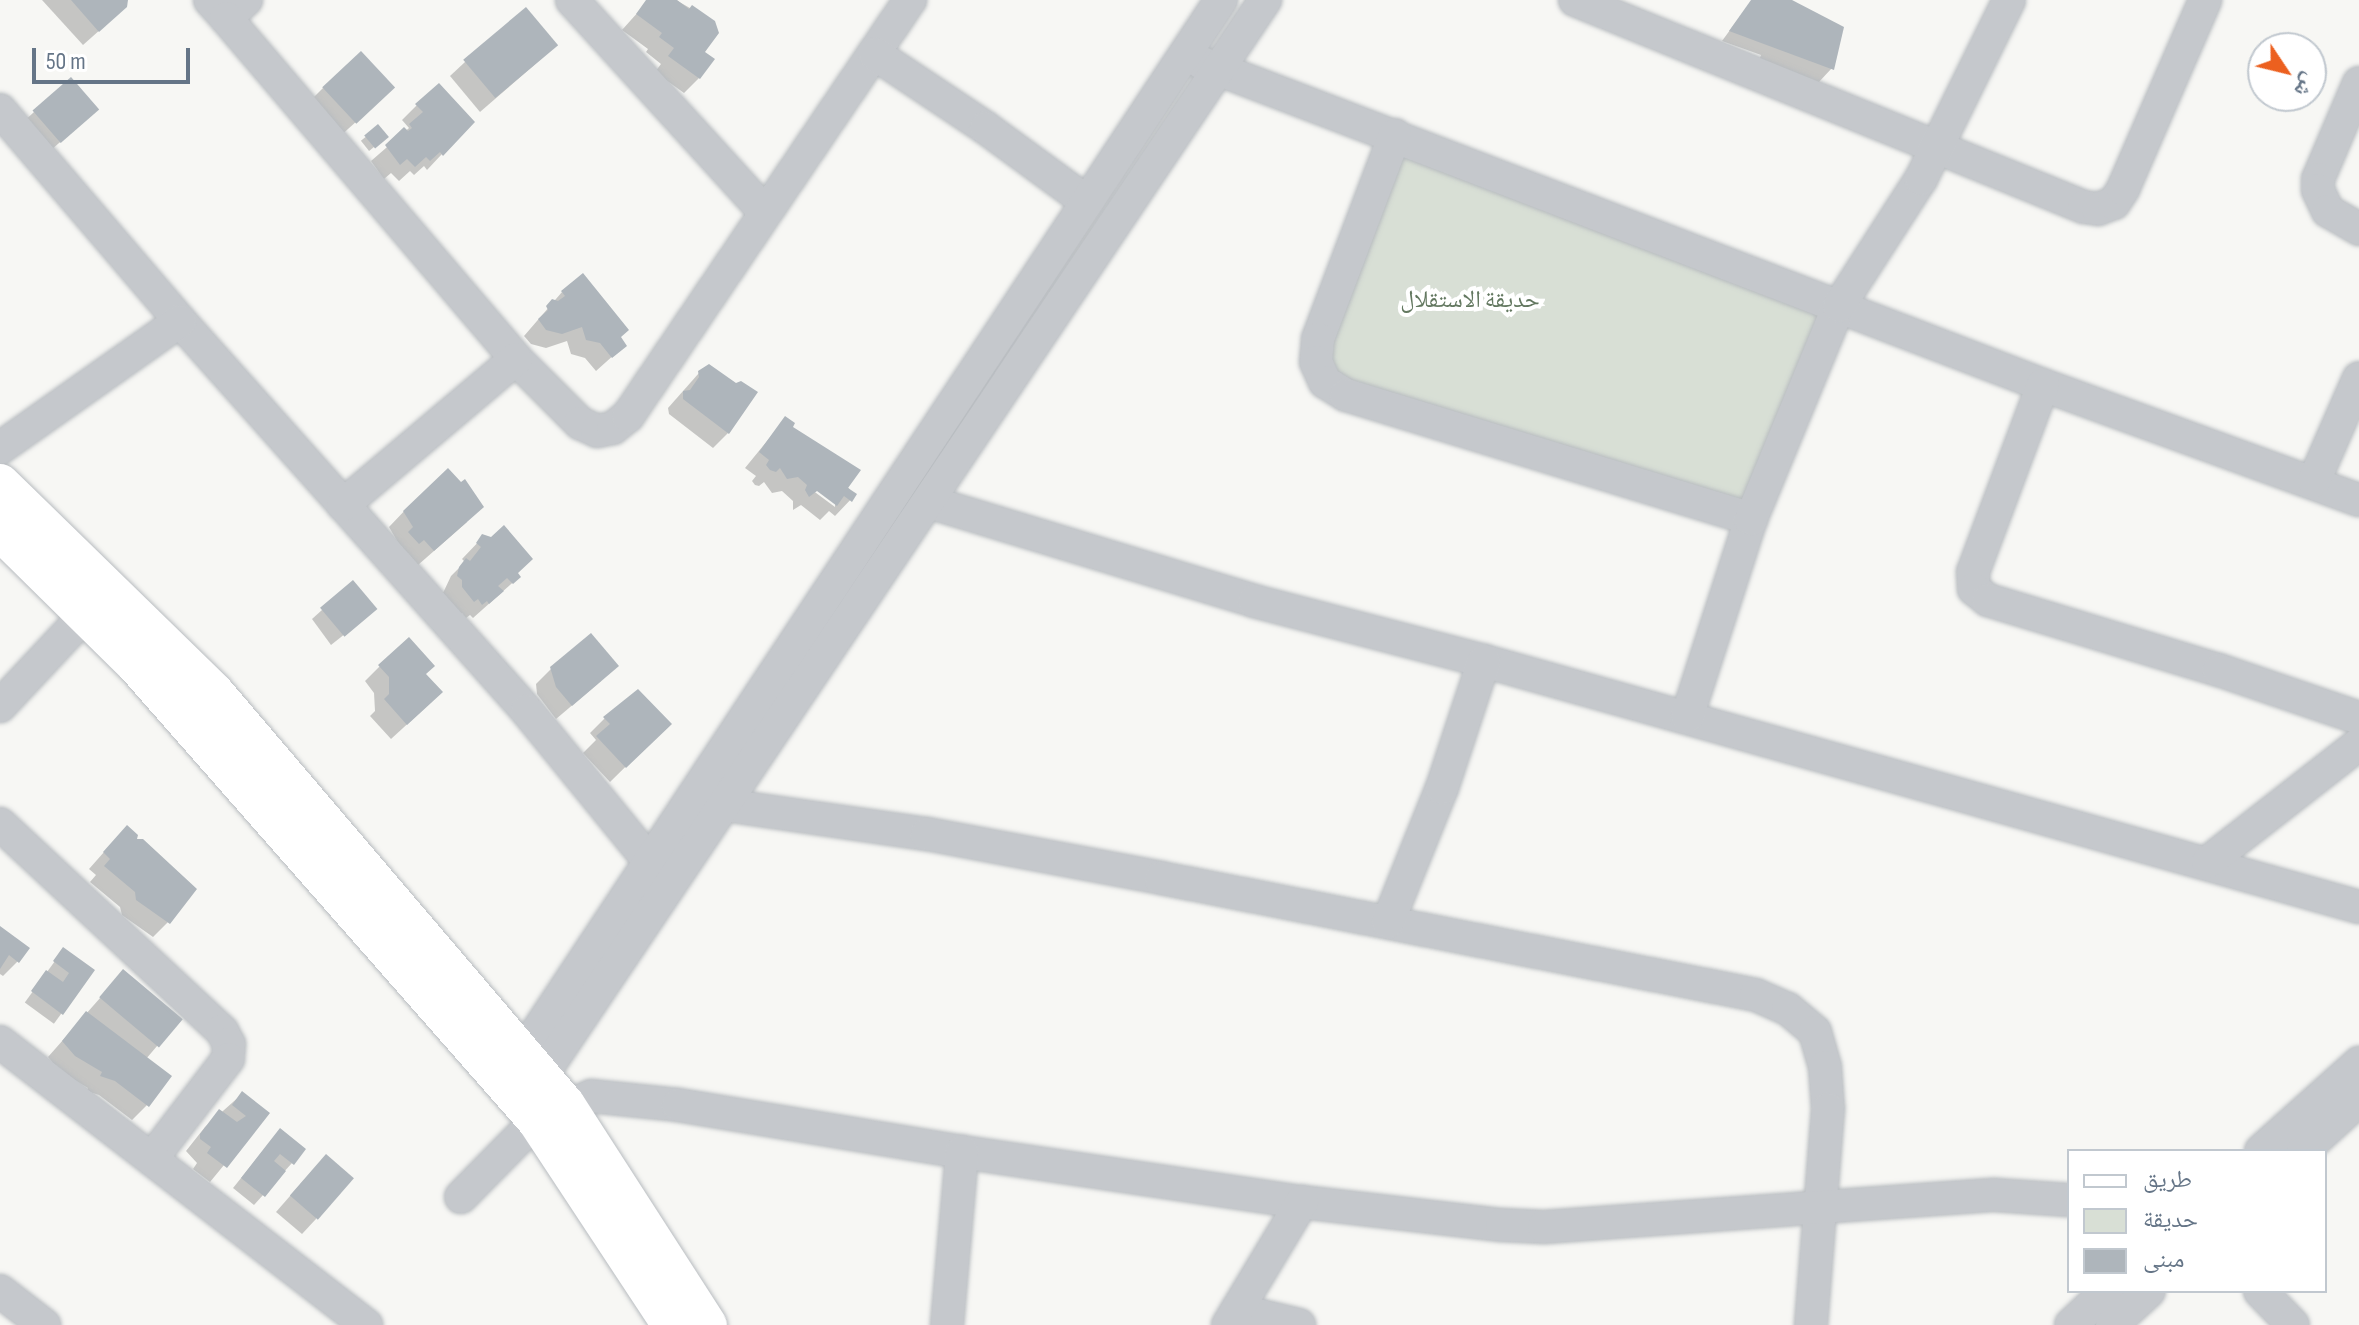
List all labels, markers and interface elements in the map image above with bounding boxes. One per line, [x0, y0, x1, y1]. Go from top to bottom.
scale bar [36, 32, 194, 82]
north arrow [2247, 32, 2327, 112]
text: 50 m [46, 47, 86, 76]
text: ش [2288, 68, 2323, 102]
park label: حديقة الاستقلال [1400, 286, 1540, 314]
legend [2067, 1149, 2327, 1293]
text: طريق [2143, 1165, 2192, 1194]
text: حديقة [2143, 1205, 2198, 1234]
text: مبنى [2143, 1245, 2184, 1274]

